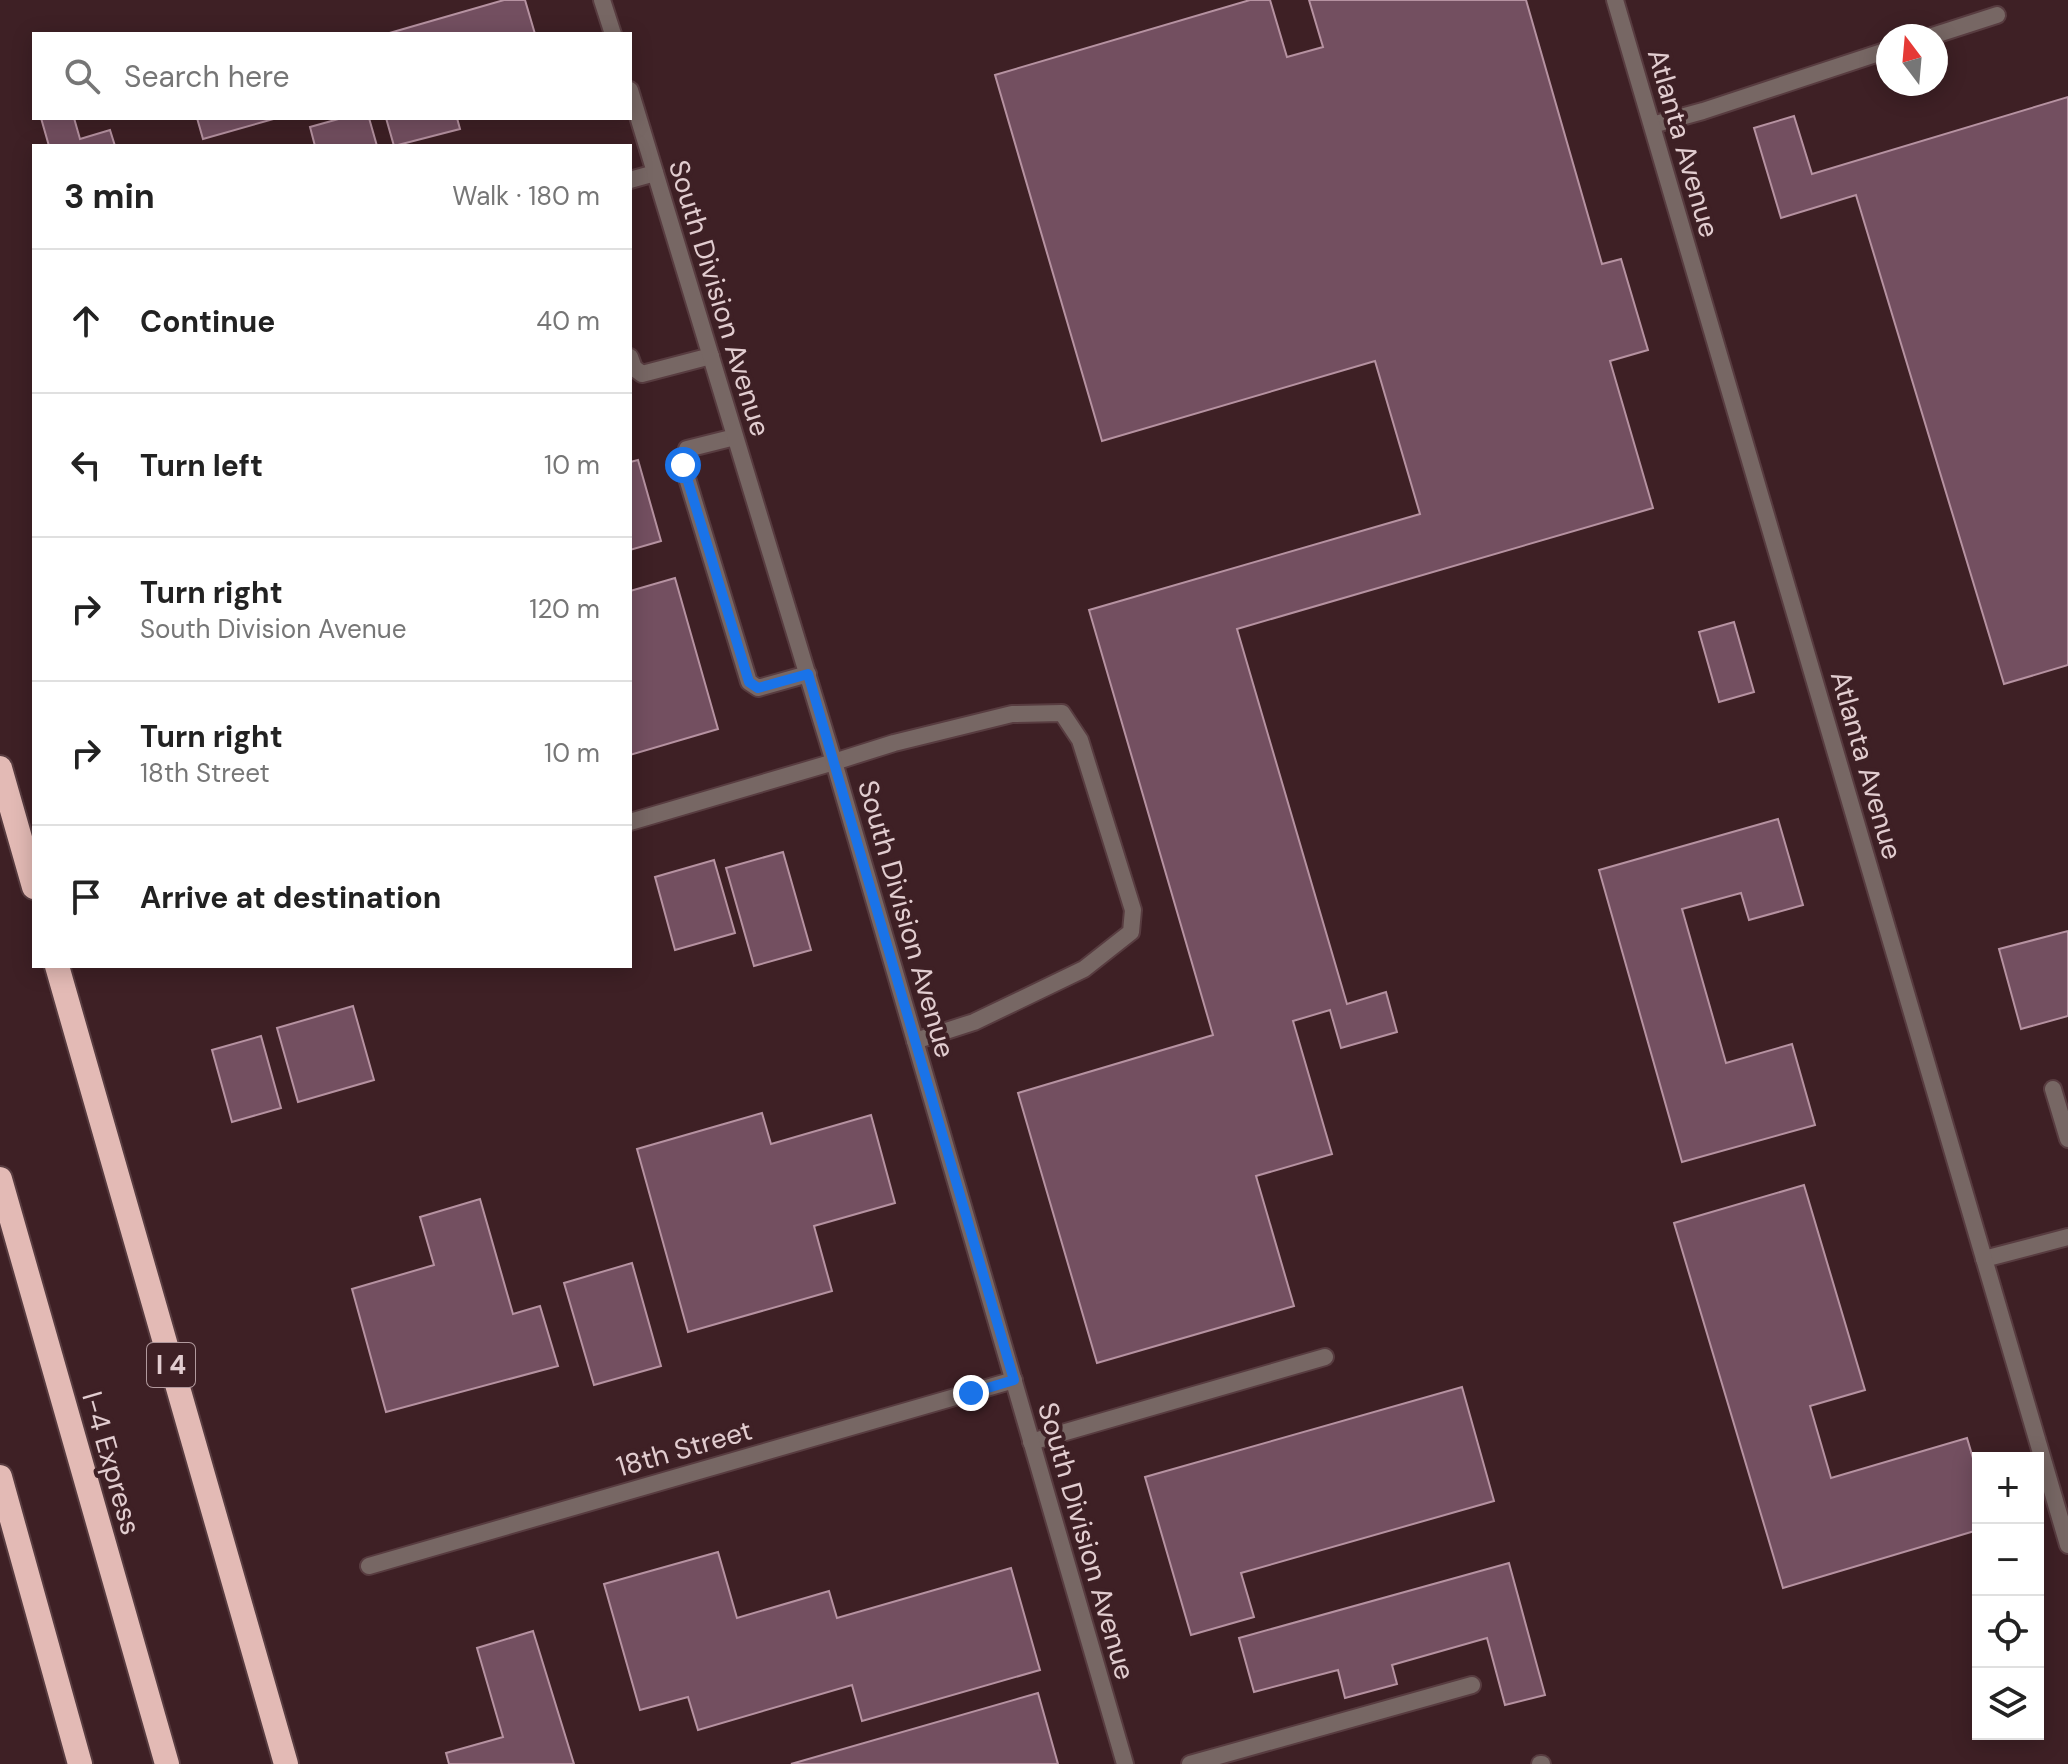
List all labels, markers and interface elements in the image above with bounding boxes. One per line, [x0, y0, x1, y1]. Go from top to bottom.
north arrow [1876, 24, 1948, 96]
search box [32, 32, 632, 120]
street label: Atlanta Avenue [1639, 44, 1728, 242]
icon: search [60, 54, 104, 98]
text: Search here [124, 57, 290, 96]
street label: South Division Avenue [660, 156, 779, 441]
text: 3 min [64, 174, 155, 219]
text: Walk · 180 m [452, 179, 600, 213]
icon: ahead [64, 299, 108, 343]
text: Continue [140, 302, 275, 341]
text: 40 m [536, 304, 600, 338]
icon: left [64, 443, 108, 487]
text: Turn left [140, 446, 263, 485]
route start [665, 447, 701, 483]
text: 10 m [544, 448, 600, 482]
text: Turn right [140, 573, 283, 612]
icon: right [64, 587, 108, 631]
text: 120 m [529, 592, 600, 626]
text: South Division Avenue [140, 612, 406, 646]
street label: Atlanta Avenue [1822, 666, 1911, 864]
text: Turn right [140, 717, 283, 756]
icon: right [64, 731, 108, 775]
text: 10 m [544, 736, 600, 770]
text: 18th Street [140, 756, 270, 790]
street label: South Division Avenue [849, 776, 964, 1062]
icon: arrive [64, 875, 108, 919]
text: Arrive at destination [140, 878, 441, 917]
road number: I 4 [147, 1343, 195, 1387]
route end [953, 1375, 989, 1411]
street label: I-4 Express [73, 1387, 150, 1539]
street label: South Division Avenue [1029, 1398, 1144, 1684]
street label: 18th Street [612, 1411, 756, 1486]
map controls [1972, 1452, 2044, 1740]
button: + [1972, 1452, 2044, 1524]
button: − [1972, 1524, 2044, 1596]
button: locate [1972, 1596, 2044, 1668]
button: layers [1972, 1668, 2044, 1740]

